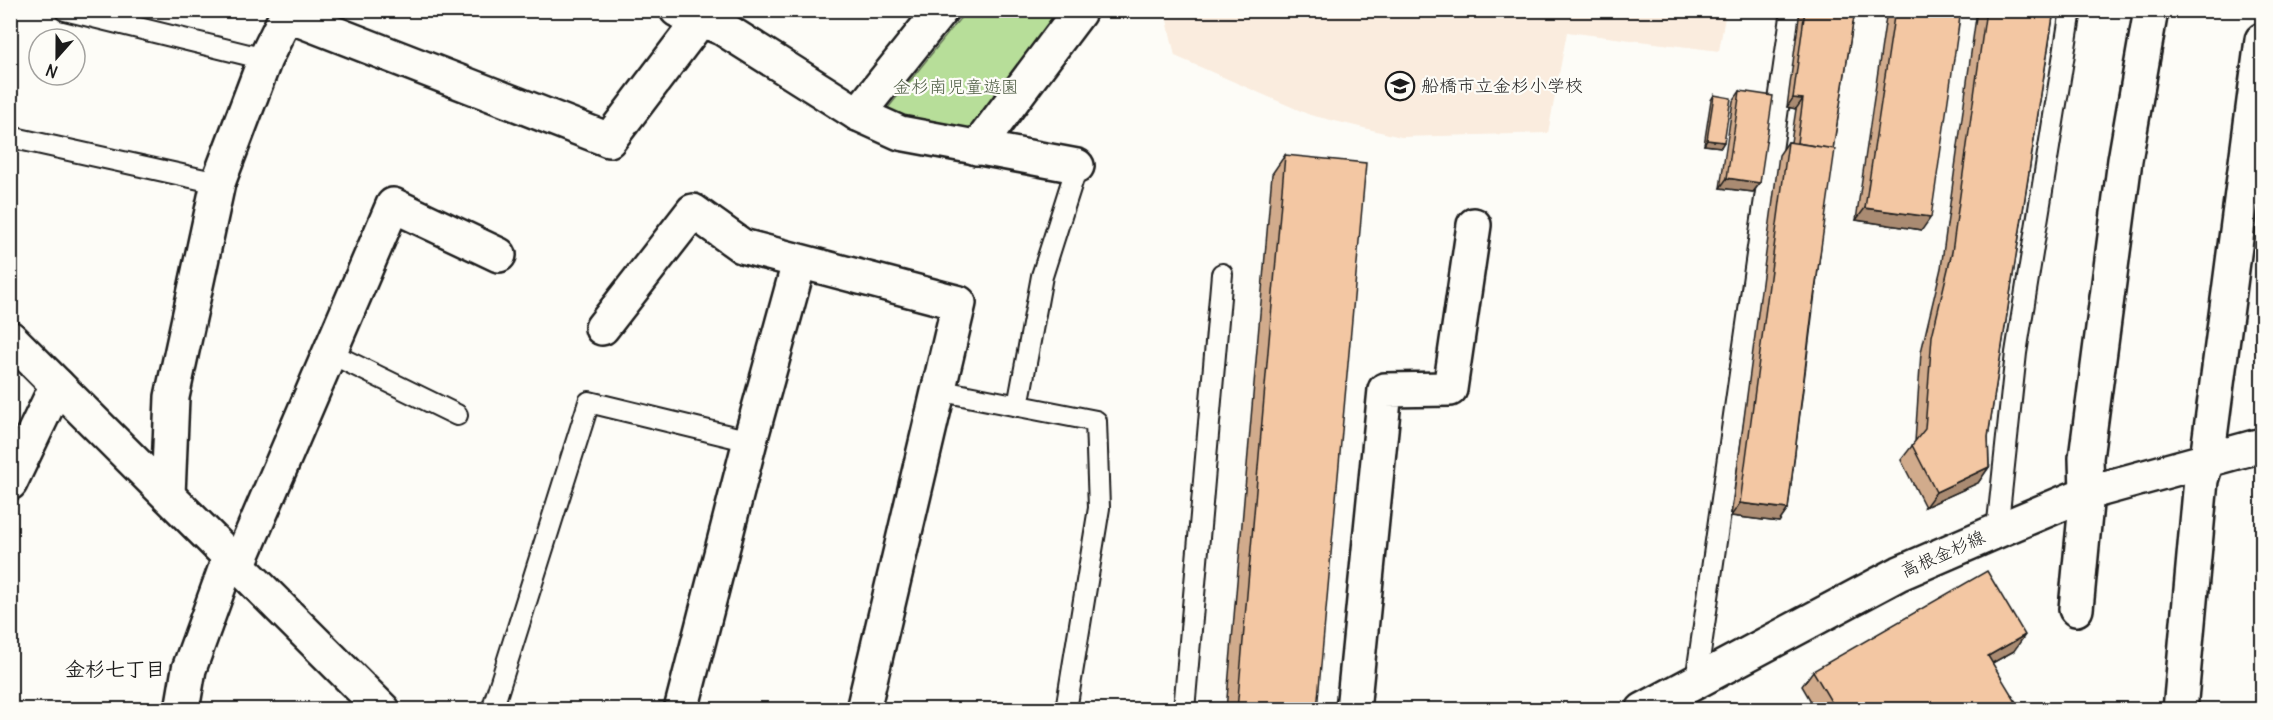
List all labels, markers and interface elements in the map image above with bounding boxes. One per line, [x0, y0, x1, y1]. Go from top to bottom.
north arrow [27, 27, 87, 87]
text: N [43, 60, 60, 82]
school or university icon: 船橋市立金杉小学校 [1384, 70, 1416, 102]
place label: 船橋市立金杉小学校 [1421, 74, 1583, 97]
park label: 金杉南児童遊園 [893, 75, 1019, 98]
street label: 高根金杉線 [1897, 525, 1989, 582]
district label: 金杉七丁目 [65, 656, 165, 681]

